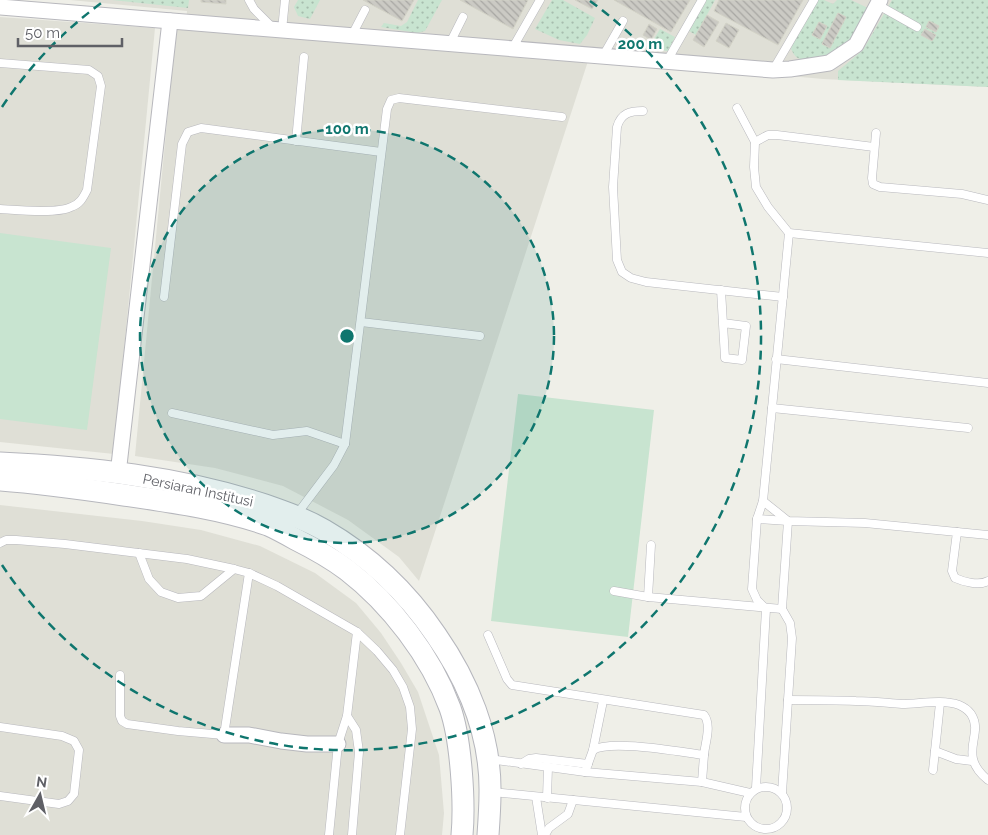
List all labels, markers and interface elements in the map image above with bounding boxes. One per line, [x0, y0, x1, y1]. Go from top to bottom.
scale bar [18, 15, 121, 47]
text: 50 m [25, 24, 60, 42]
text: 200 m [618, 35, 662, 53]
text: 100 m [325, 120, 369, 138]
centre of rings [338, 327, 356, 345]
street label: Persiaran Institusi [141, 470, 255, 510]
north arrow [15, 770, 65, 820]
text: N [35, 773, 48, 791]

